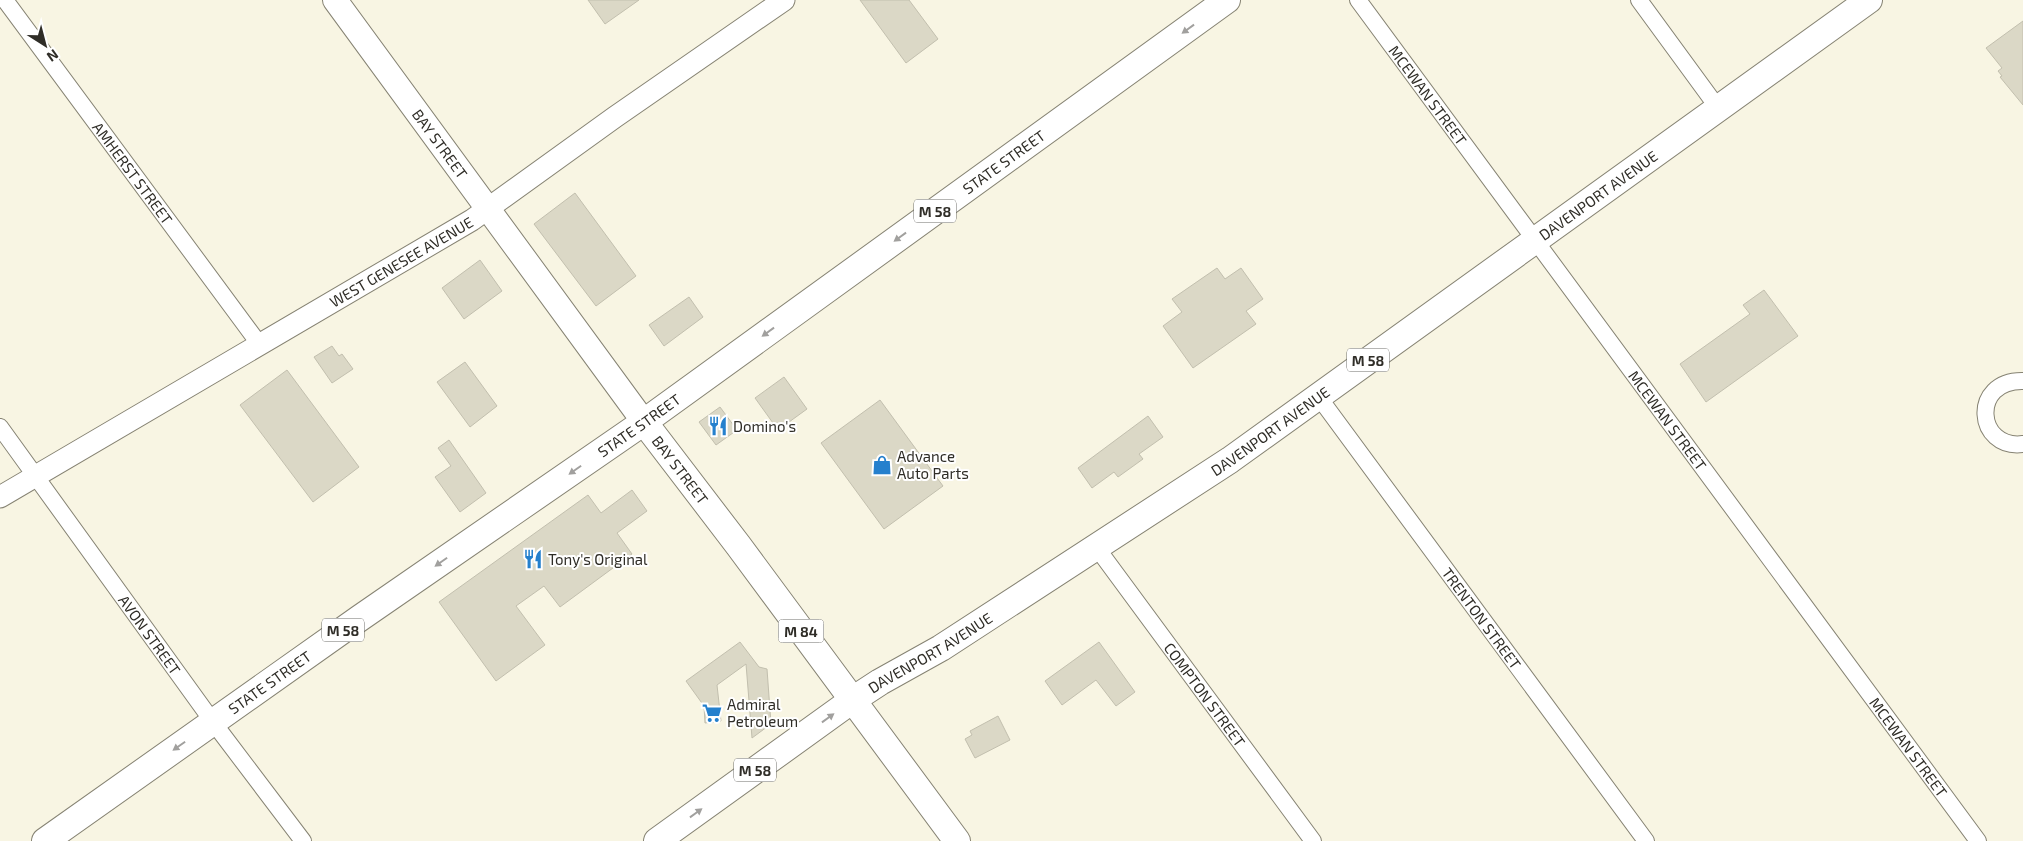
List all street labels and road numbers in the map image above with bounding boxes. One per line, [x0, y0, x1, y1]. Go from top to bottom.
street label: MCEWAN STREET [1385, 42, 1471, 149]
street label: BAY STREET [409, 106, 472, 182]
street label: AMHERST STREET [89, 118, 177, 228]
street label: STATE STREET [959, 126, 1049, 197]
street label: DAVENPORT AVENUE [1535, 146, 1661, 244]
road number: M 58 [914, 200, 956, 222]
street label: WEST GENESEE AVENUE [326, 213, 476, 311]
road number: M 58 [1347, 348, 1389, 372]
street label: MCEWAN STREET [1625, 367, 1711, 474]
street label: DAVENPORT AVENUE [1207, 382, 1333, 479]
street label: STATE STREET [594, 390, 684, 460]
street label: BAY STREET [649, 432, 712, 508]
street label: TRENTON STREET [1438, 564, 1525, 673]
street label: AVON STREET [115, 591, 185, 678]
street label: DAVENPORT AVENUE [864, 608, 995, 696]
road number: M 58 [322, 618, 364, 642]
road number: M 84 [778, 620, 824, 642]
street label: COMPTON STREET [1161, 639, 1249, 750]
street label: STATE STREET [225, 647, 315, 718]
street label: MCEWAN STREET [1866, 694, 1951, 801]
road number: M 58 [734, 758, 776, 782]

